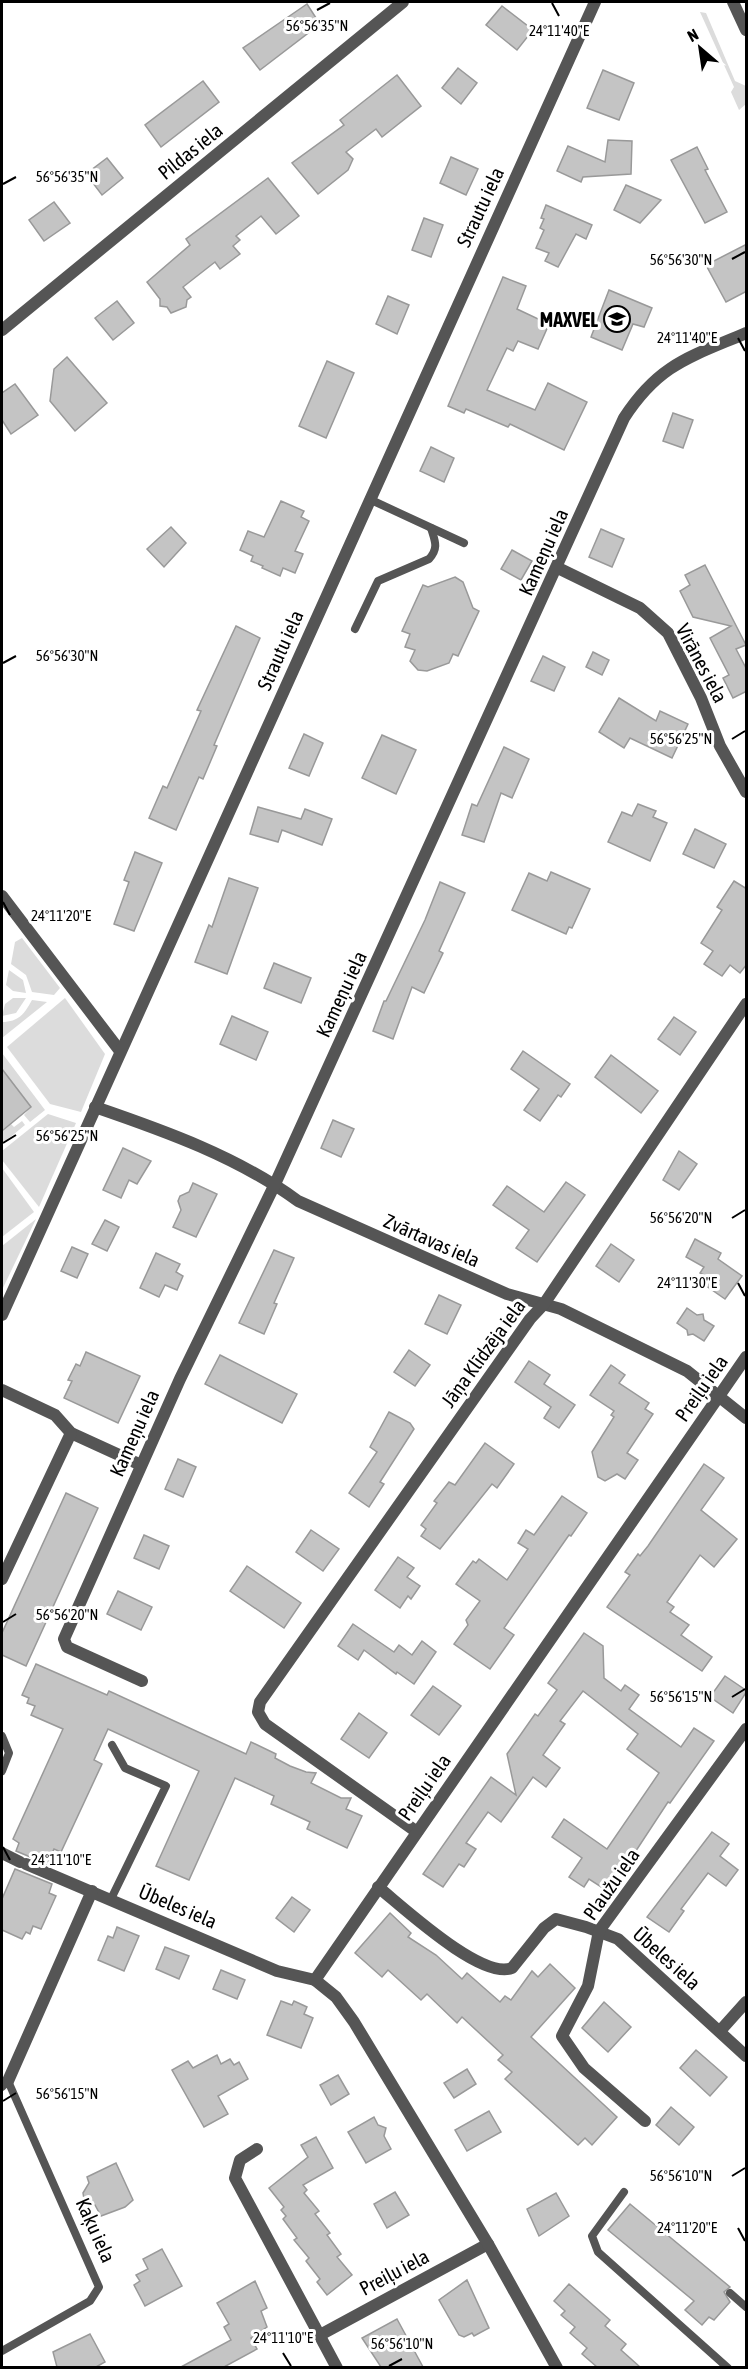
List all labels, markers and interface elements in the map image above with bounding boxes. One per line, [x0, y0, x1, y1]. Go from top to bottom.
text: 56°56'35"N [286, 17, 348, 34]
north arrow [670, 18, 730, 78]
text: 24°11'40"E [529, 22, 590, 39]
text: N [684, 25, 701, 45]
street label: Pildas iela [153, 118, 227, 184]
street label: Strautu iela [452, 164, 508, 250]
text: 56°56'35"N [36, 168, 98, 185]
text: 56°56'30"N [650, 251, 712, 268]
school or university icon: MAXVEL [602, 304, 632, 334]
place label: MAXVEL [540, 308, 598, 331]
text: 24°11'40"E [657, 329, 718, 346]
street label: Kameņu iela [514, 505, 572, 599]
street label: Strautu iela [252, 606, 308, 694]
street label: Virānes iela [672, 620, 732, 706]
text: 56°56'30"N [36, 647, 98, 664]
text: 56°56'25"N [650, 730, 712, 747]
text: 24°11'20"E [31, 907, 92, 924]
street label: Kameņu iela [311, 947, 371, 1041]
text: 56°56'25"N [36, 1127, 98, 1144]
street label: Zvārtavas iela [380, 1209, 484, 1271]
text: 56°56'20"N [650, 1209, 712, 1226]
text: 24°11'30"E [657, 1274, 718, 1291]
street label: Jāņa Klīdzēja iela [436, 1295, 530, 1411]
street label: Preiļu iela [670, 1351, 732, 1425]
street label: Kameņu iela [105, 1386, 163, 1480]
text: 56°56'20"N [36, 1606, 98, 1623]
text: 56°56'15"N [650, 1688, 712, 1705]
street label: Preiļu iela [393, 1750, 455, 1824]
street label: Plaužu iela [578, 1844, 644, 1924]
text: 24°11'10"E [31, 1851, 92, 1868]
street label: Ūbeles iela [135, 1879, 221, 1933]
street label: Ūbeles iela [629, 1922, 705, 1994]
text: 56°56'15"N [36, 2085, 98, 2102]
text: 56°56'10"N [650, 2167, 712, 2184]
street label: Kaķu iela [72, 2194, 120, 2266]
text: 24°11'20"E [657, 2219, 718, 2236]
street label: Preiļu iela [355, 2244, 433, 2300]
text: 24°11'10"E [253, 2329, 314, 2346]
text: 56°56'10"N [371, 2335, 433, 2352]

